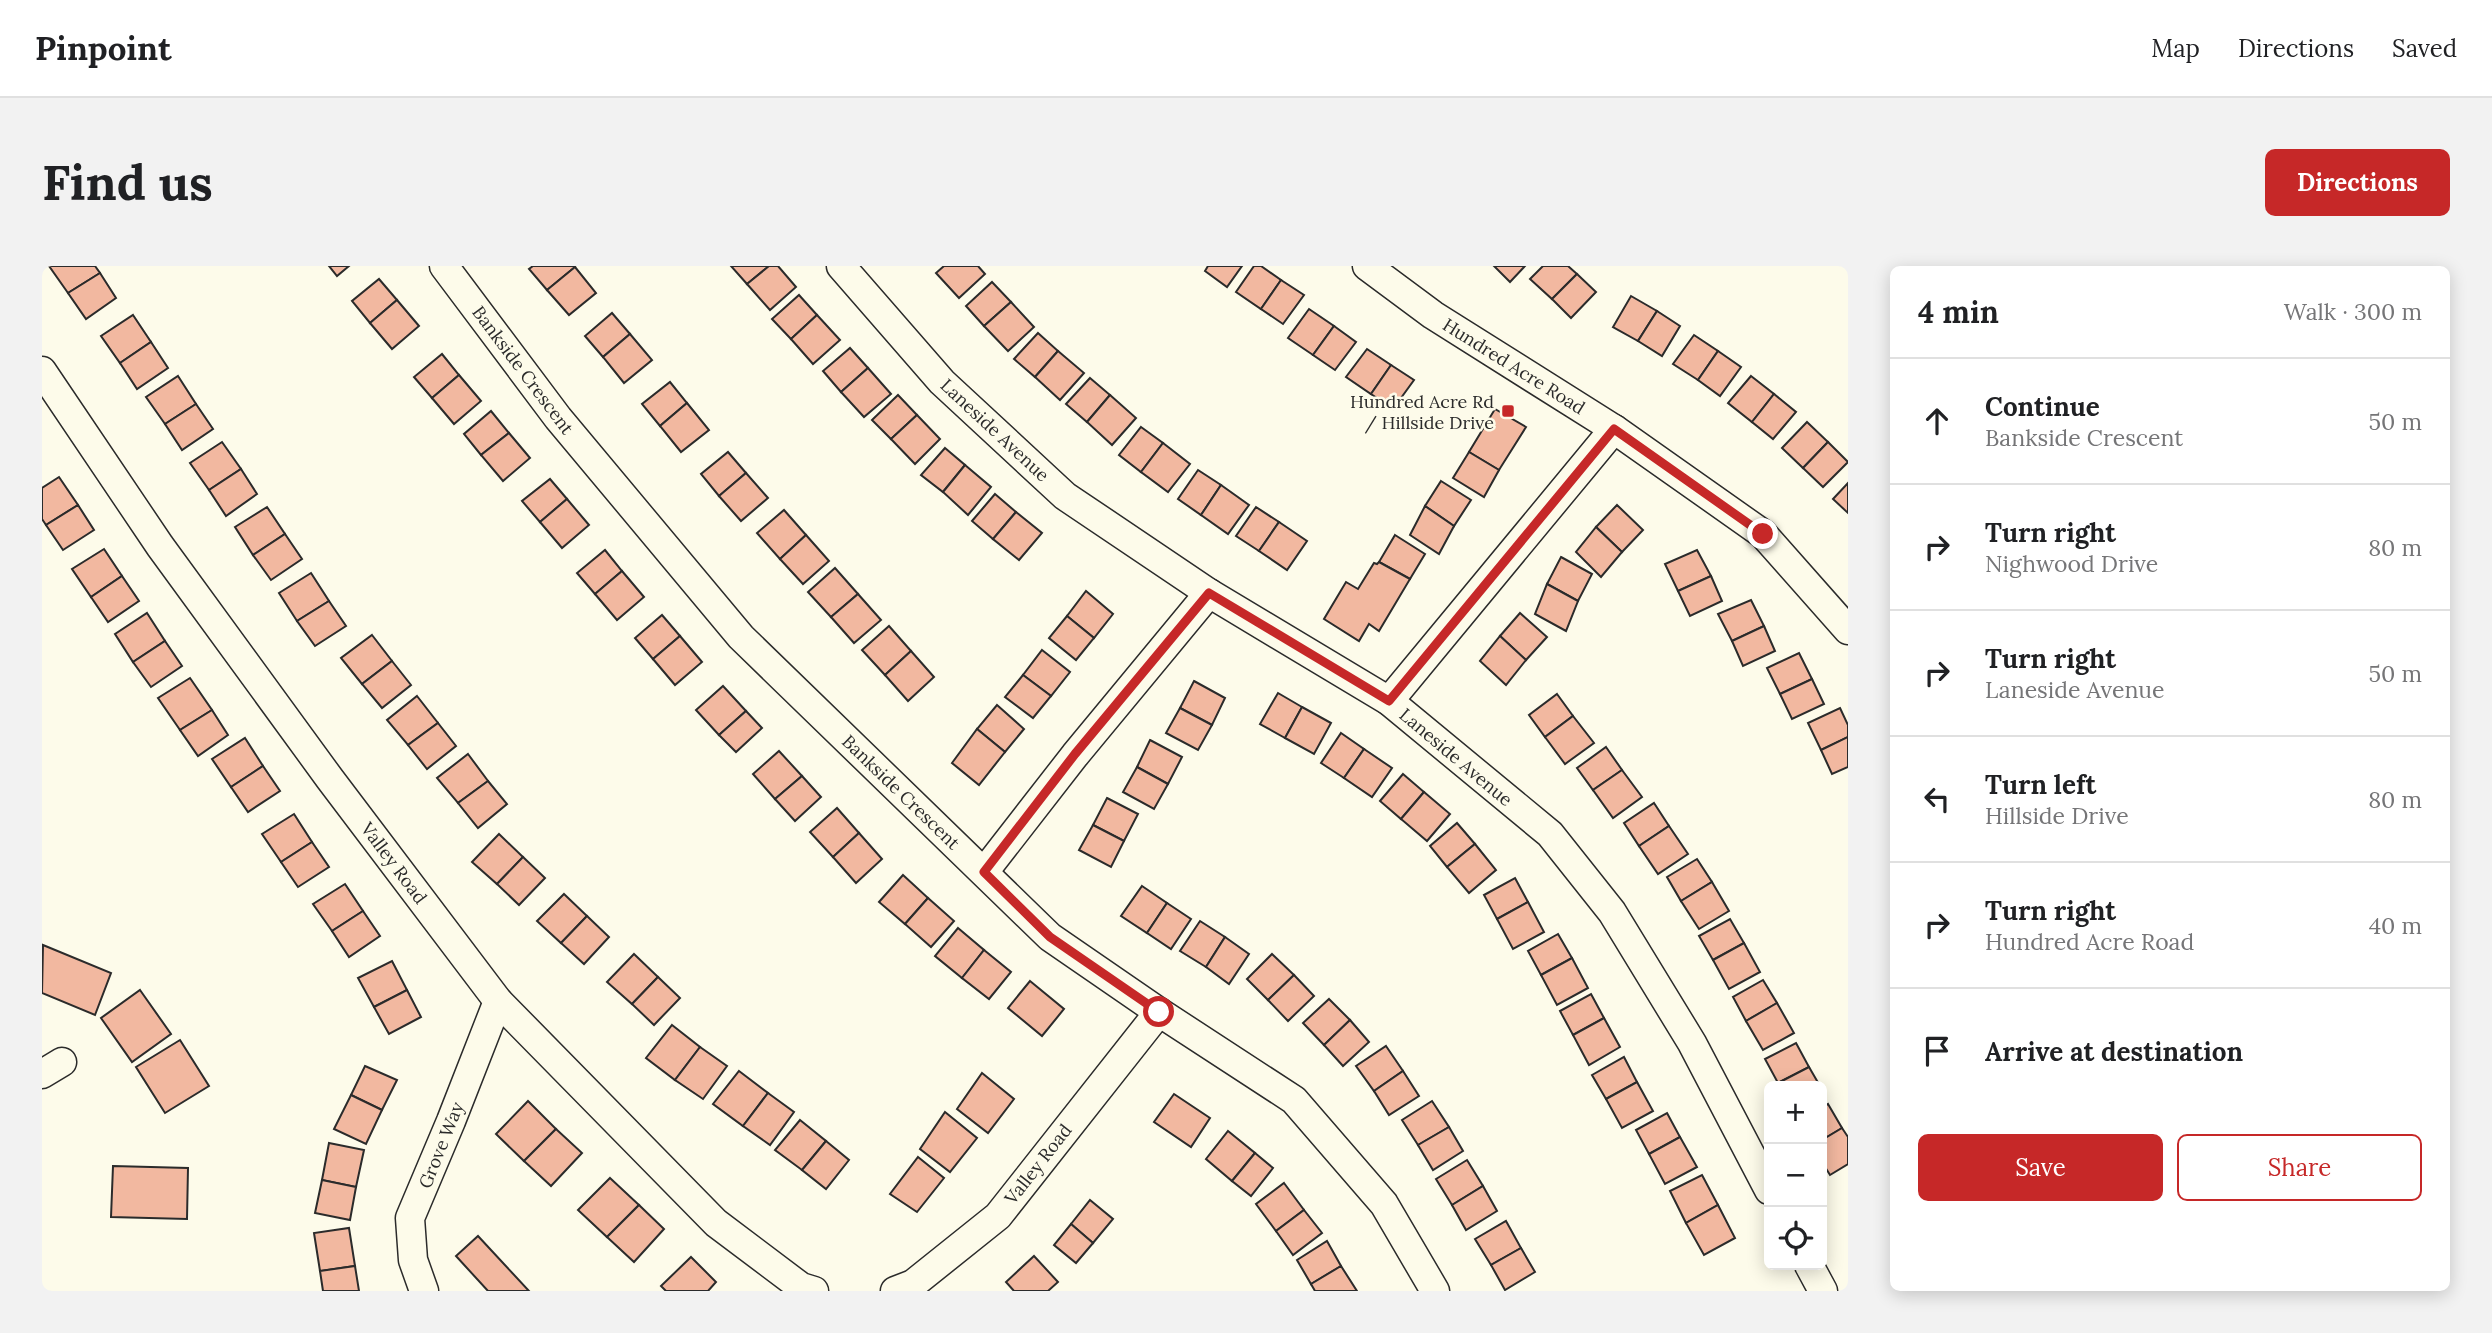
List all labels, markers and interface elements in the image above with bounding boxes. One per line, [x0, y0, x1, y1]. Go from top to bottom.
text: Pinpoint [35, 27, 172, 69]
text: Map [2151, 33, 2200, 64]
text: Directions [2238, 33, 2354, 64]
text: Saved [2392, 33, 2457, 64]
button: Directions [2265, 149, 2450, 216]
text: Find us [42, 151, 213, 213]
text: 4 min [1918, 293, 1999, 331]
text: Walk · 300 m [2284, 297, 2422, 326]
street label: Bankside Crescent [467, 301, 579, 439]
street label: Hundred Acre Road [1438, 313, 1590, 419]
street label: Laneside Avenue [936, 374, 1054, 486]
place label: Hundred Acre Rd / Hillside Drive [1350, 390, 1494, 434]
text: Continue [1985, 390, 2100, 423]
icon: ahead [1918, 402, 1956, 440]
marker: Hundred Acre Rd / Hillside Drive [1500, 403, 1516, 419]
text: 50 m [2369, 407, 2422, 436]
text: Bankside Crescent [1985, 423, 2183, 452]
text: Turn right [1985, 516, 2116, 549]
route end [1747, 518, 1778, 549]
icon: right [1918, 528, 1956, 566]
text: 80 m [2368, 533, 2422, 562]
text: Nighwood Drive [1985, 549, 2158, 578]
text: Turn right [1985, 642, 2116, 675]
icon: right [1918, 654, 1956, 692]
text: 50 m [2369, 659, 2422, 688]
text: Laneside Avenue [1985, 675, 2165, 704]
street label: Laneside Avenue [1395, 703, 1517, 811]
street label: Bankside Crescent [837, 730, 965, 854]
text: Turn left [1985, 768, 2096, 801]
icon: left [1918, 780, 1956, 818]
text: 80 m [2368, 785, 2422, 814]
text: Hillside Drive [1985, 801, 2129, 830]
street label: Valley Road [355, 817, 432, 908]
text: Turn right [1985, 894, 2116, 927]
icon: right [1918, 906, 1956, 944]
text: 40 m [2369, 911, 2422, 940]
text: Hundred Acre Road [1985, 927, 2194, 956]
route start [1143, 996, 1174, 1027]
icon: arrive [1918, 1032, 1956, 1070]
text: Arrive at destination [1985, 1035, 2243, 1068]
map controls [1764, 1081, 1827, 1270]
button: + [1764, 1081, 1827, 1144]
street label: Grove Way [413, 1098, 469, 1192]
street label: Valley Road [999, 1119, 1077, 1210]
button: Save [1918, 1134, 2163, 1201]
button: Share [2177, 1134, 2422, 1201]
button: − [1764, 1144, 1827, 1207]
button: locate [1764, 1207, 1827, 1270]

